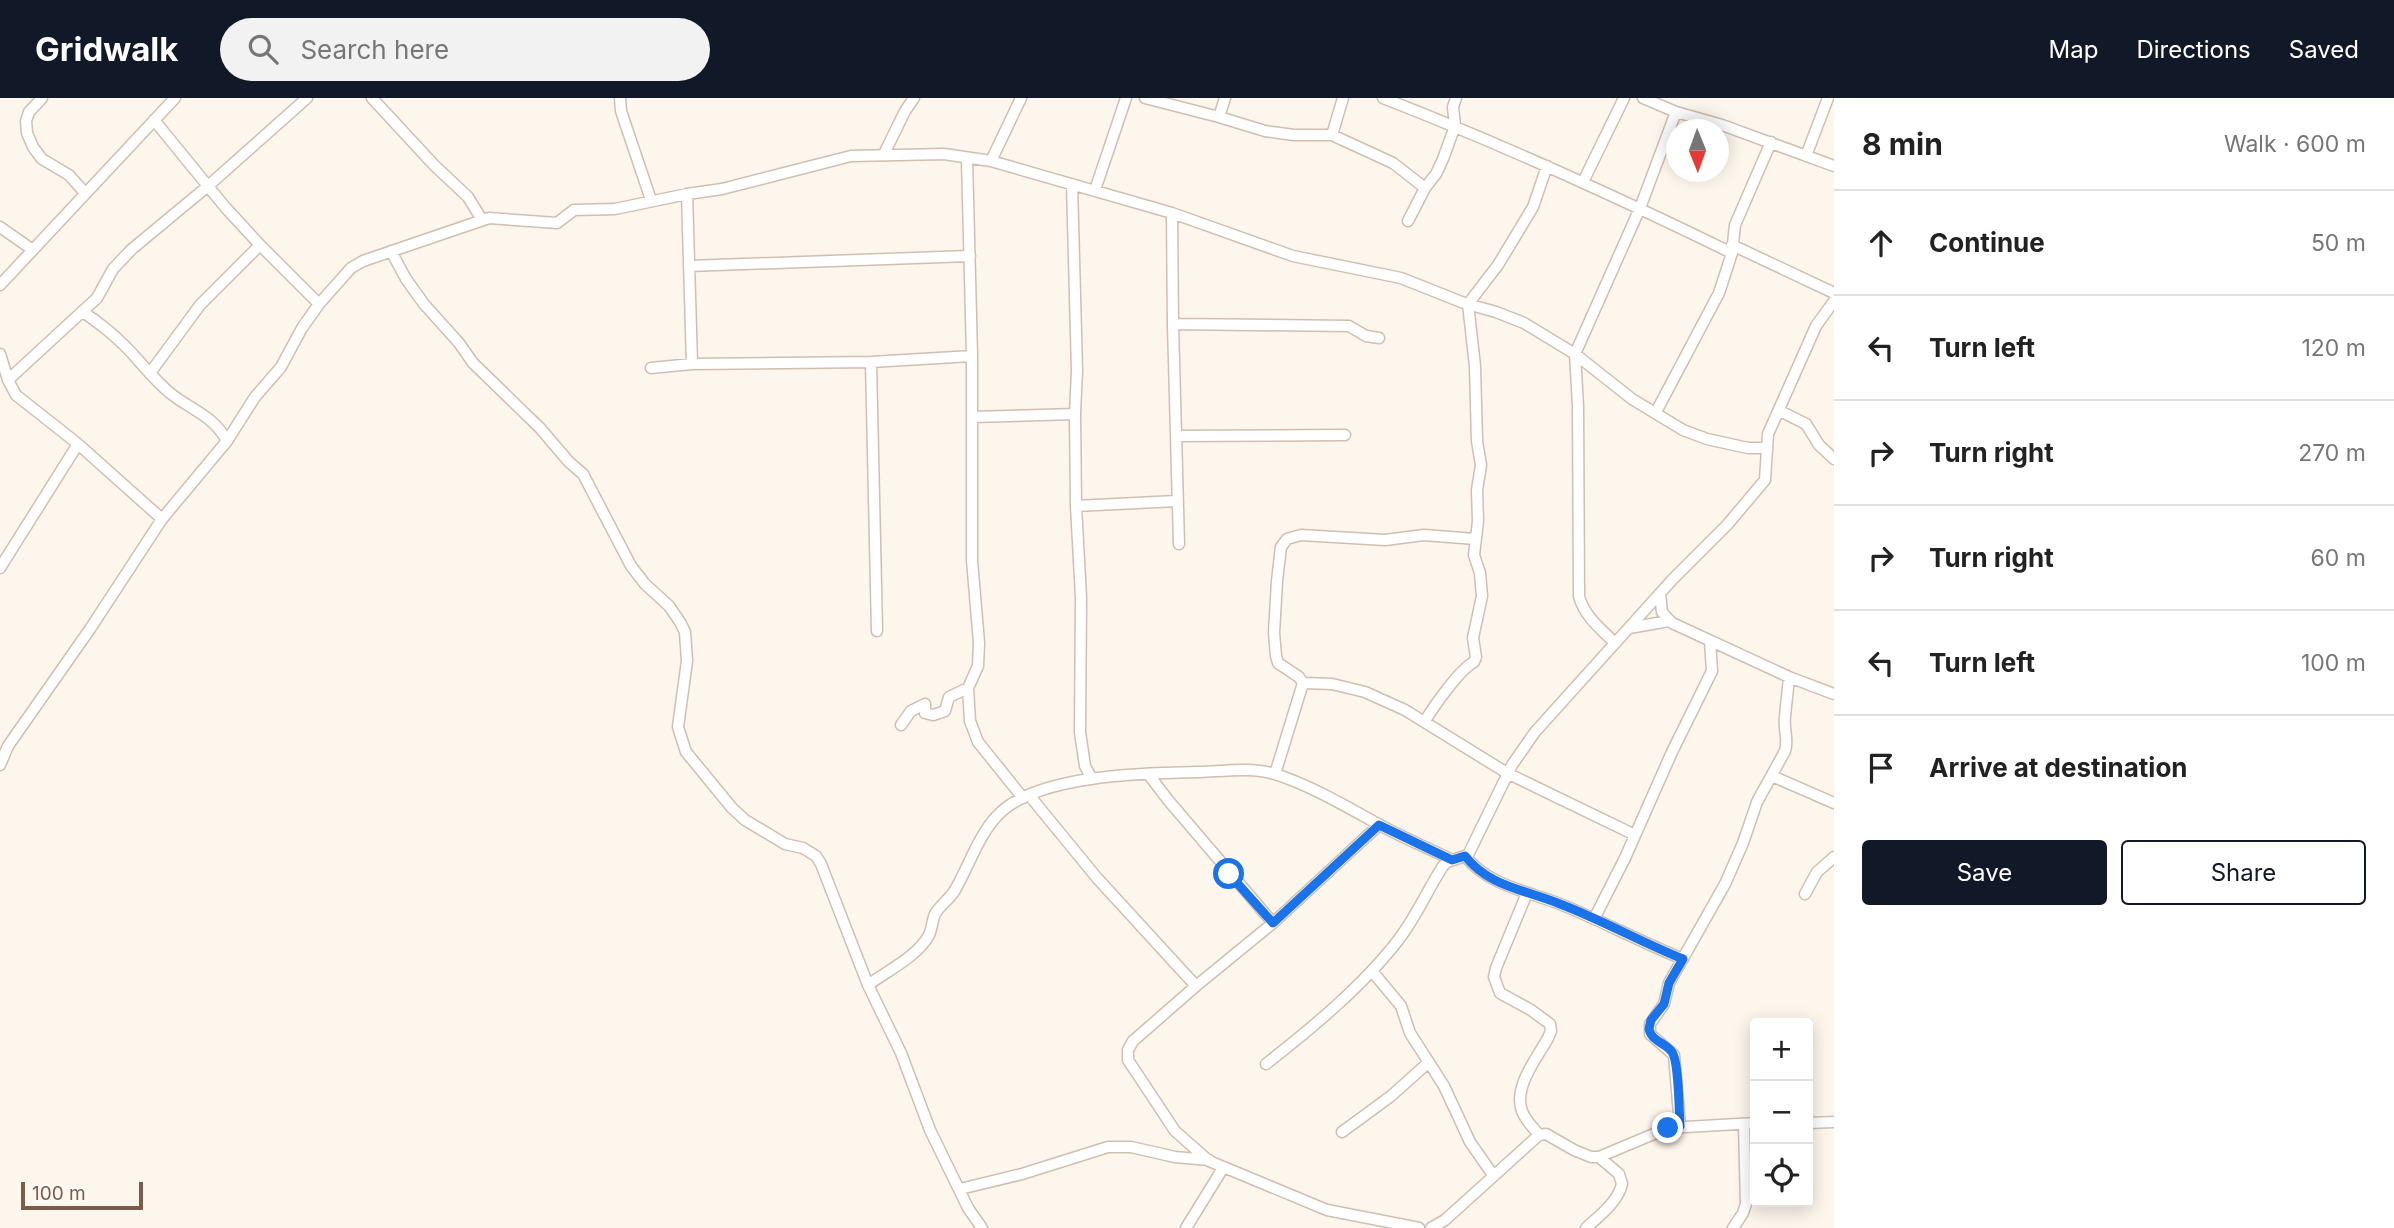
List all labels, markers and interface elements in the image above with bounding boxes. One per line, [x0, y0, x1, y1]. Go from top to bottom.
search box [220, 18, 710, 81]
text: Gridwalk [35, 29, 178, 69]
icon: search [244, 30, 282, 68]
text: Search here [300, 34, 449, 65]
text: Map [2049, 35, 2098, 64]
text: Directions [2136, 35, 2251, 64]
text: Saved [2289, 35, 2359, 64]
north arrow [1666, 119, 1729, 182]
text: 8 min [1862, 126, 1943, 162]
text: Walk · 600 m [2224, 130, 2366, 158]
icon: ahead [1862, 224, 1900, 262]
text: Continue [1929, 227, 2045, 258]
text: 50 m [2311, 229, 2366, 257]
icon: left [1862, 329, 1900, 367]
text: Turn left [1929, 332, 2035, 363]
text: 120 m [2301, 334, 2366, 362]
icon: right [1862, 434, 1900, 472]
text: Turn right [1929, 437, 2054, 468]
text: 270 m [2298, 439, 2366, 467]
icon: right [1862, 539, 1900, 577]
text: Turn right [1929, 542, 2054, 573]
text: 60 m [2311, 544, 2366, 572]
icon: left [1862, 644, 1900, 682]
text: Turn left [1929, 647, 2035, 678]
text: 100 m [2301, 649, 2366, 677]
icon: arrive [1862, 749, 1900, 787]
text: Arrive at destination [1929, 752, 2188, 783]
button: Save [1862, 840, 2107, 905]
button: Share [2121, 840, 2366, 905]
route start [1213, 858, 1244, 889]
map controls [1750, 1018, 1813, 1207]
button: + [1750, 1018, 1813, 1081]
button: − [1750, 1081, 1813, 1144]
route end [1652, 1112, 1683, 1143]
button: locate [1750, 1144, 1813, 1207]
scale bar [21, 1179, 144, 1211]
text: 100 m [32, 1182, 86, 1205]

